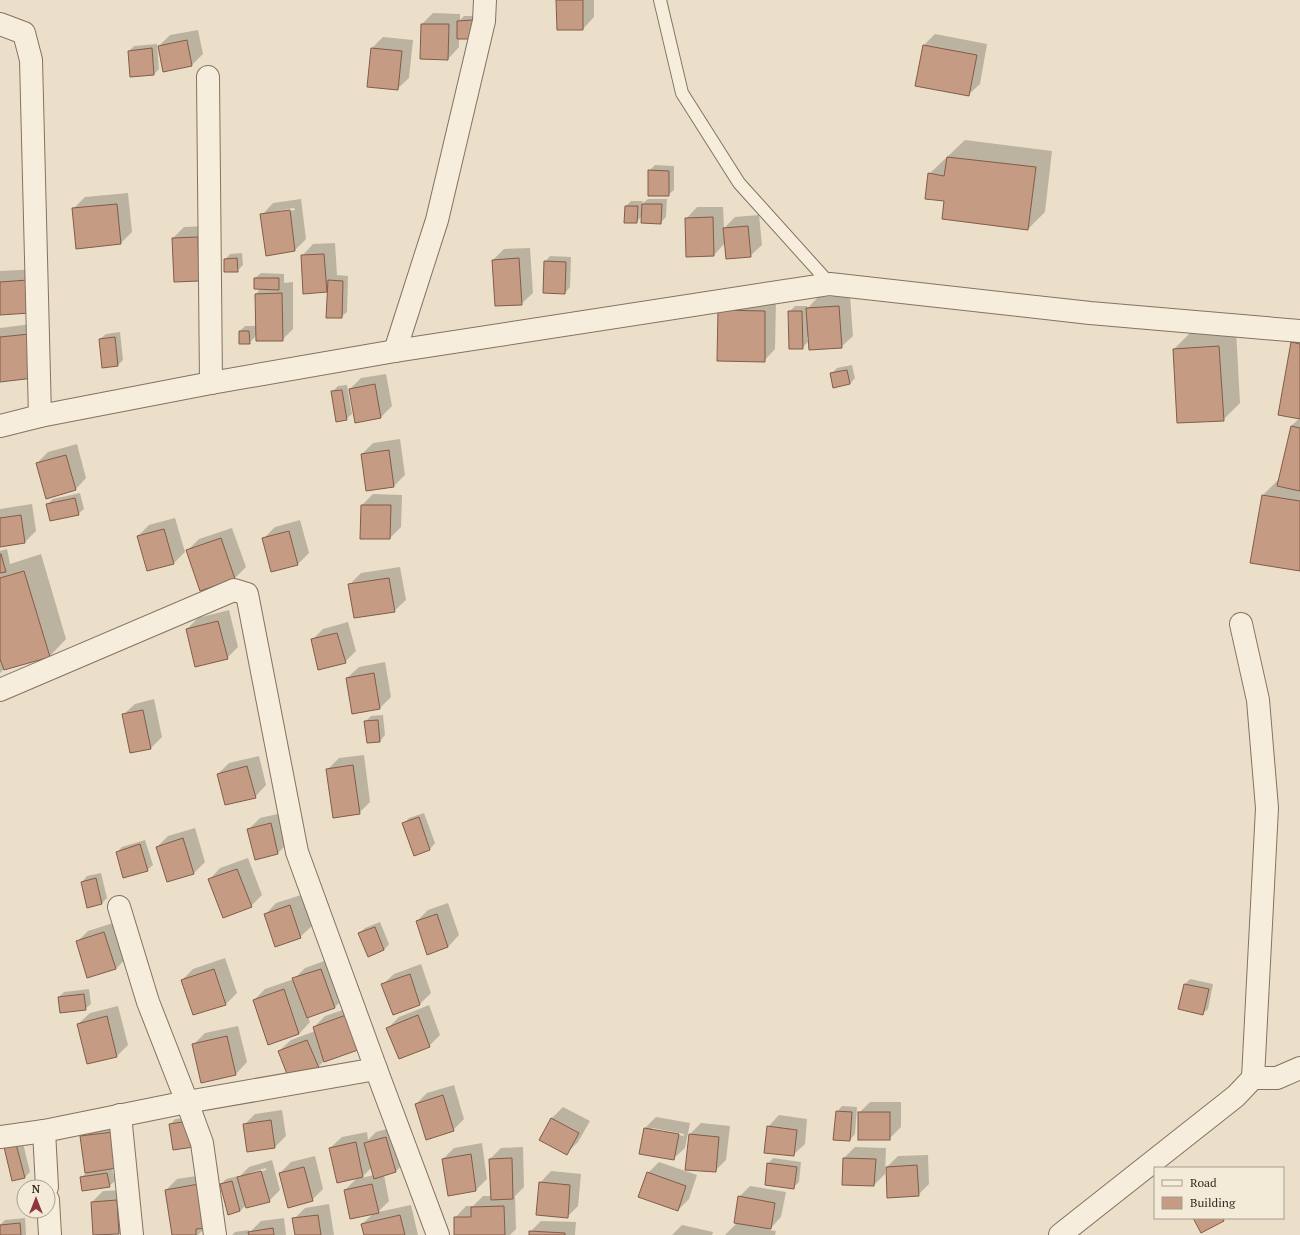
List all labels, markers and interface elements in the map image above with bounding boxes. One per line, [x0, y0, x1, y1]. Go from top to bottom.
legend [1154, 1167, 1284, 1219]
text: Road [1190, 1175, 1217, 1190]
north arrow [16, 1179, 56, 1219]
text: N [32, 1182, 41, 1196]
text: Building [1190, 1195, 1236, 1210]

